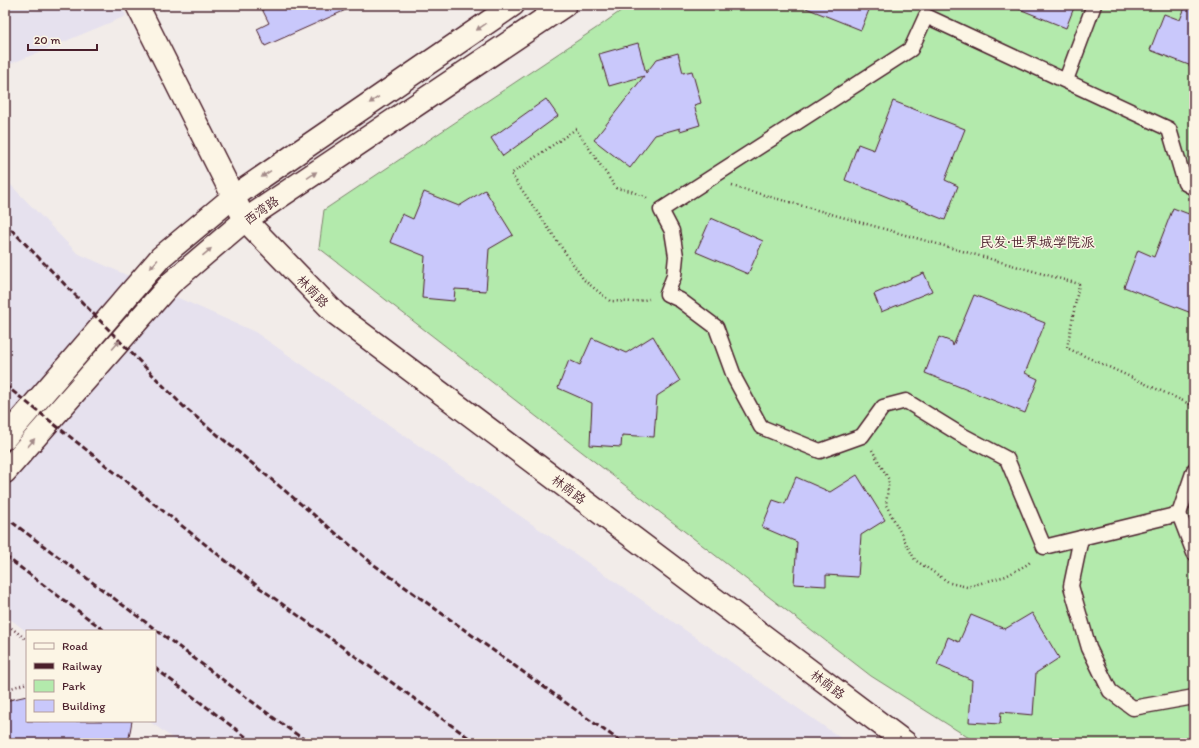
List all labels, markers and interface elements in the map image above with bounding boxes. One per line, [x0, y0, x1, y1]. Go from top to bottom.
one-way arrow [476, 23, 486, 31]
scale bar [28, 26, 97, 52]
text: 20 m [34, 33, 61, 47]
one-way arrow [368, 96, 379, 104]
one-way arrow [261, 170, 271, 178]
one-way arrow [306, 171, 317, 179]
street label: 西湾路 [241, 193, 282, 228]
district label: 民发·世界城学院派 [979, 234, 1095, 251]
one-way arrow [201, 248, 212, 257]
one-way arrow [150, 259, 159, 269]
street label: 林荫路 [294, 272, 332, 311]
one-way arrow [112, 340, 121, 350]
one-way arrow [26, 438, 35, 448]
street label: 林荫路 [549, 472, 589, 507]
legend [26, 630, 156, 722]
text: Road [62, 639, 88, 653]
text: Railway [62, 659, 102, 673]
street label: 林荫路 [808, 667, 848, 702]
text: Park [62, 679, 86, 693]
text: Building [62, 699, 106, 713]

